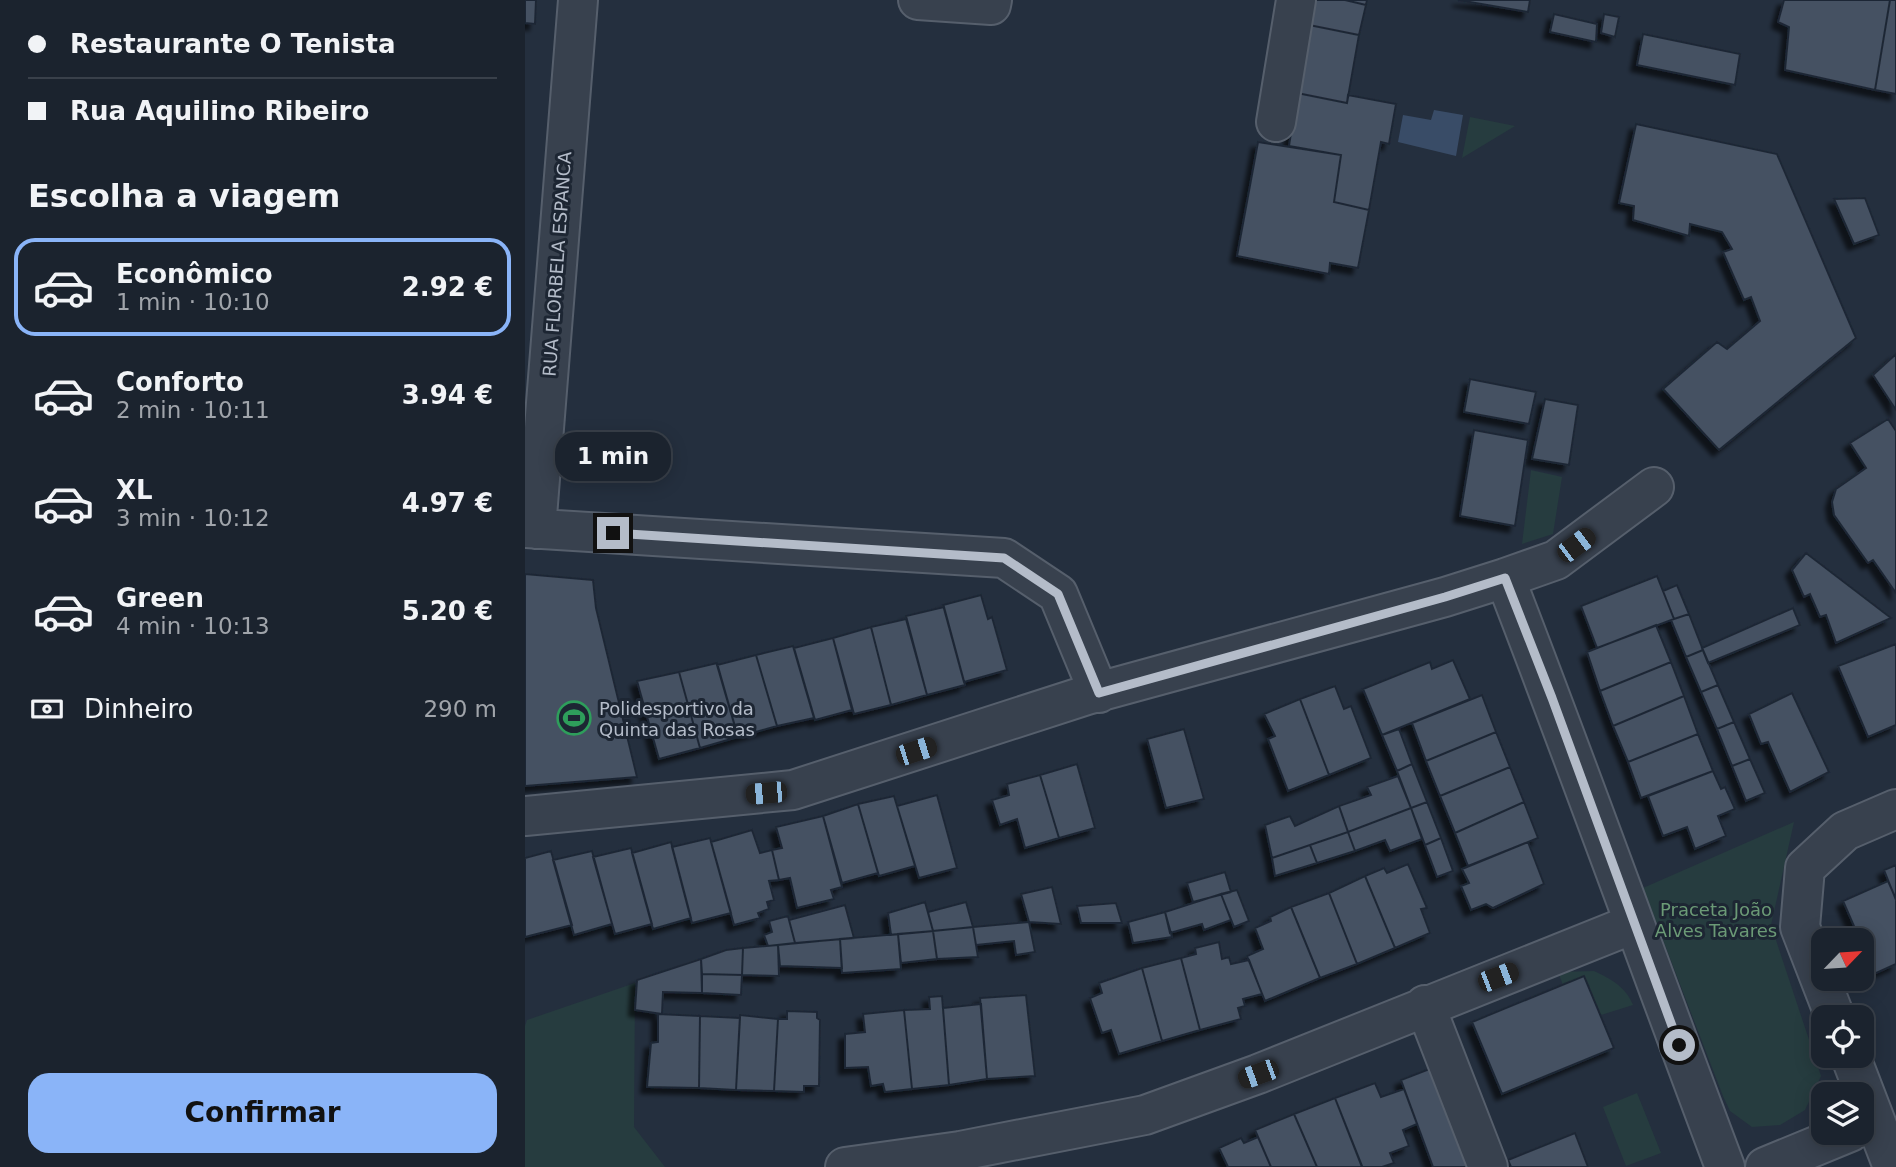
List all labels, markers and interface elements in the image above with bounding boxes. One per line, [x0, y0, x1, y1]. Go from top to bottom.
text: Restaurante O Tenista [70, 29, 396, 59]
text: Rua Aquilino Ribeiro [70, 96, 369, 126]
street label: RUA FLORBELA ESPANCA [539, 150, 575, 377]
text: Escolha a viagem [28, 177, 340, 215]
icon: car [32, 256, 95, 319]
text: Econômico [116, 259, 273, 289]
text: 2.92 € [402, 272, 493, 302]
text: 1 min · 10:10 [116, 289, 270, 315]
icon: car [32, 364, 95, 427]
text: Conforto [116, 367, 244, 397]
text: 3.94 € [402, 380, 493, 410]
text: 2 min · 10:11 [116, 397, 270, 423]
callout: 1 min [555, 432, 671, 480]
text: 1 min [577, 443, 649, 469]
icon: car [32, 472, 95, 535]
text: XL [116, 475, 153, 505]
text: 4.97 € [402, 488, 493, 518]
text: 3 min · 10:12 [116, 505, 270, 531]
route end [597, 517, 629, 549]
car [1553, 524, 1600, 566]
icon: car [32, 580, 95, 643]
text: Green [116, 583, 204, 613]
text: 5.20 € [402, 596, 493, 626]
text: 4 min · 10:13 [116, 613, 270, 639]
icon: cash [28, 690, 66, 728]
text: Dinheiro [84, 694, 193, 724]
text: 290 m [423, 696, 497, 722]
place label: Polidesportivo da Quinta das Rosas [599, 698, 755, 740]
sports icon: Polidesportivo da Quinta das Rosas [555, 699, 593, 737]
car [893, 735, 940, 767]
car [745, 781, 788, 805]
park label: Praceta João Alves Tavares [1655, 899, 1777, 941]
north arrow [1811, 928, 1874, 990]
map controls [1811, 928, 1874, 1145]
car [1475, 960, 1522, 994]
button: locate [1811, 1005, 1874, 1068]
route start [1663, 1029, 1695, 1061]
car [1235, 1057, 1282, 1091]
button: Confirmar [28, 1073, 497, 1153]
button: layers [1811, 1082, 1874, 1145]

